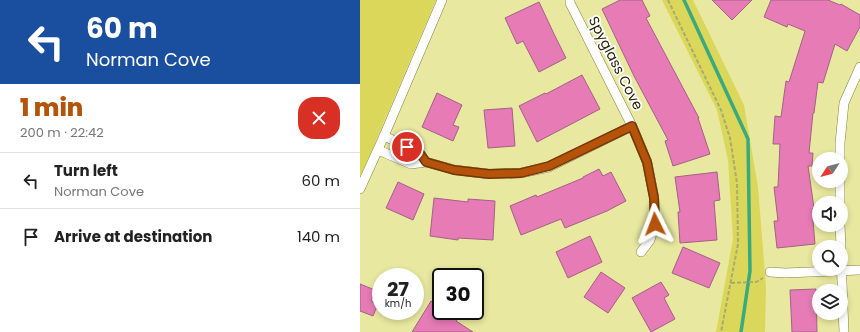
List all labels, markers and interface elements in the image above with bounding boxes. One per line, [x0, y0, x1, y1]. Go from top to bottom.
text: 60 m [86, 9, 158, 48]
street label: Spyglass Cove [584, 13, 648, 114]
icon: left [20, 16, 72, 68]
text: Norman Cove [86, 47, 211, 72]
text: 1 min [20, 91, 83, 124]
button: close [298, 97, 340, 139]
text: 200 m · 22:42 [20, 123, 104, 142]
pin [390, 130, 424, 164]
icon: arrive [396, 136, 418, 158]
north arrow [812, 152, 848, 188]
map controls [812, 152, 848, 320]
text: Turn left [54, 160, 118, 181]
icon: left [20, 170, 42, 192]
text: 60 m [302, 170, 340, 191]
text: Norman Cove [54, 182, 144, 201]
button: sound [812, 196, 848, 232]
position arrow [634, 203, 676, 245]
icon: arrive [20, 226, 42, 248]
text: Arrive at destination [54, 226, 212, 247]
text: 140 m [297, 226, 340, 247]
button: search [812, 240, 848, 276]
speed limit sign: 30 [432, 268, 484, 320]
text: 27 [387, 275, 409, 303]
button: layers [812, 284, 848, 320]
text: km/h [385, 296, 411, 311]

